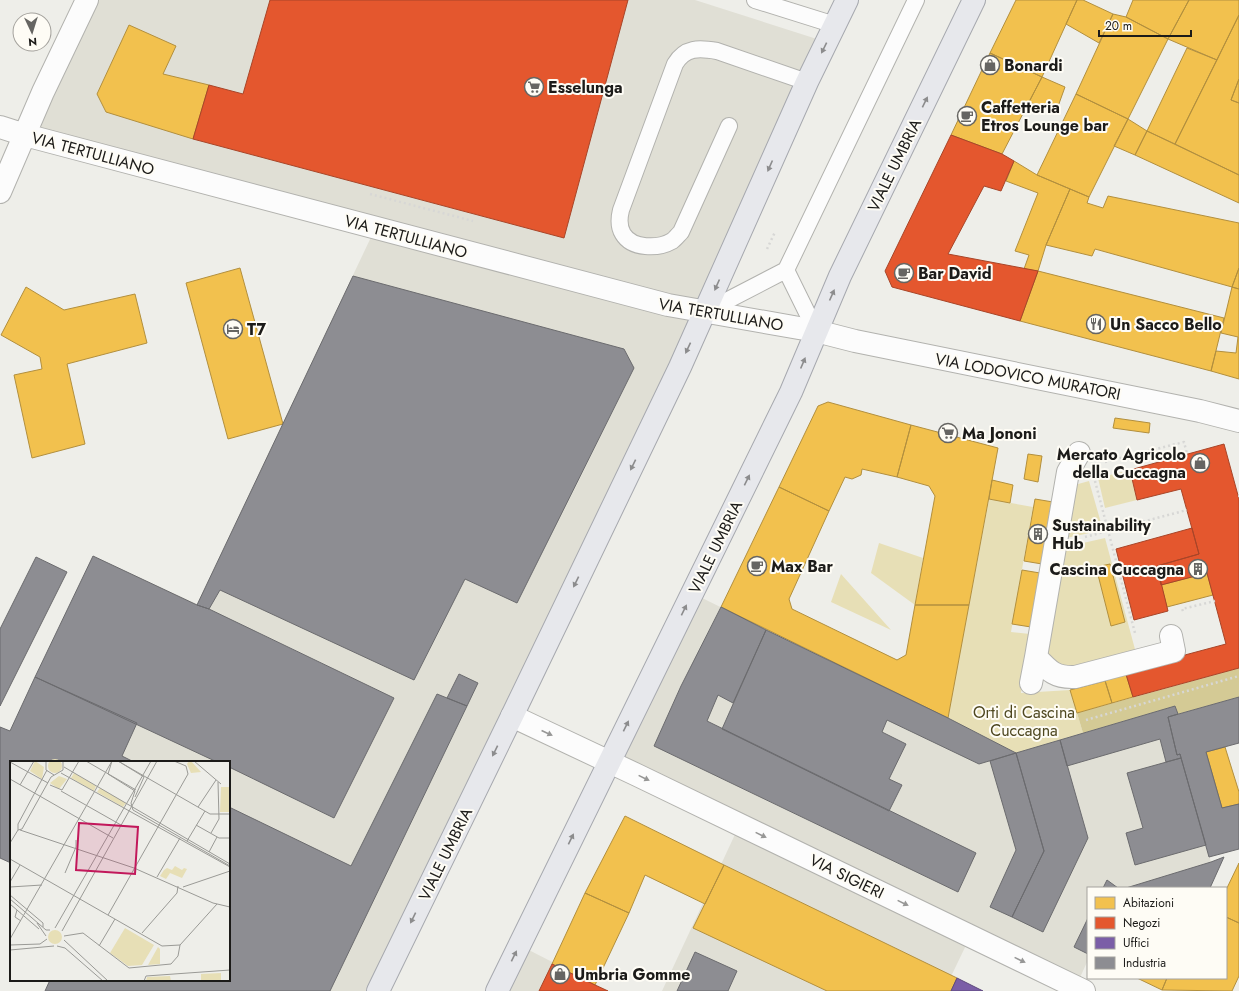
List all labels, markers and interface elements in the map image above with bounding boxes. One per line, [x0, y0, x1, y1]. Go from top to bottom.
north arrow [12, 12, 52, 52]
scale bar [1099, 12, 1191, 38]
text: 20 m [1105, 17, 1132, 35]
text: N [28, 34, 38, 50]
one-way arrow [821, 42, 827, 53]
shop icon: Bonardi [979, 54, 1001, 76]
place label: Bonardi [1004, 54, 1063, 77]
supermarket icon: Esselunga [523, 76, 545, 98]
place label: Esselunga [548, 76, 623, 99]
place label: Caffetteria Etros Lounge bar [981, 96, 1109, 137]
one-way arrow [922, 97, 928, 108]
cafe icon: Caffetteria Etros Lounge bar [956, 105, 978, 127]
street label: VIALE UMBRIA [862, 114, 927, 216]
street label: VIA TERTULLIANO [29, 126, 157, 181]
one-way arrow [767, 160, 773, 172]
street label: VIA TERTULLIANO [342, 209, 470, 264]
cafe icon: Bar David [893, 262, 915, 284]
place label: Bar David [918, 262, 992, 285]
one-way arrow [714, 279, 720, 290]
one-way arrow [829, 290, 835, 301]
street label: VIA TERTULLIANO [657, 292, 785, 337]
restaurant icon: Un Sacco Bello [1085, 313, 1107, 335]
place label: Un Sacco Bello [1110, 313, 1222, 336]
hotel icon: T7 [222, 318, 244, 340]
place label: T7 [247, 318, 266, 341]
one-way arrow [685, 342, 691, 354]
street label: VIA LODOVICO MURATORI [933, 347, 1123, 406]
one-way arrow [800, 357, 806, 368]
supermarket icon: Ma Jononi [937, 422, 959, 444]
place label: Ma Jononi [962, 422, 1037, 445]
place label: Mercato Agricolo della Cuccagna [1057, 443, 1186, 484]
shop icon: Mercato Agricolo della Cuccagna [1189, 452, 1211, 474]
one-way arrow [629, 459, 636, 471]
one-way arrow [744, 475, 750, 486]
street label: VIALE UMBRIA [683, 496, 748, 598]
place label: Sustainability Hub [1052, 514, 1152, 555]
building icon: Sustainability Hub [1027, 523, 1049, 545]
cafe icon: Max Bar [746, 555, 768, 577]
place label: Max Bar [771, 555, 833, 578]
place label: Cascina Cuccagna [1049, 558, 1184, 581]
building icon: Cascina Cuccagna [1187, 558, 1209, 580]
one-way arrow [573, 576, 579, 588]
one-way arrow [681, 604, 687, 615]
park label: Orti di Cascina Cuccagna [973, 701, 1075, 742]
one-way arrow [623, 720, 629, 732]
one-way arrow [542, 730, 553, 736]
one-way arrow [492, 746, 498, 757]
inset map [10, 761, 230, 981]
one-way arrow [638, 775, 650, 781]
street label: VIALE UMBRIA [413, 803, 478, 905]
one-way arrow [755, 832, 767, 838]
one-way arrow [568, 833, 574, 845]
street label: VIA SIGIERI [806, 848, 888, 904]
legend [1087, 887, 1227, 979]
text: Abitazioni [1123, 894, 1174, 912]
one-way arrow [898, 900, 909, 906]
one-way arrow [410, 913, 416, 924]
text: Negozi [1123, 914, 1160, 932]
text: Uffici [1123, 934, 1149, 952]
one-way arrow [511, 950, 517, 962]
text: Industria [1123, 954, 1166, 972]
one-way arrow [1015, 957, 1026, 963]
shop icon: Umbria Gomme [549, 963, 571, 985]
place label: Umbria Gomme [574, 963, 691, 986]

